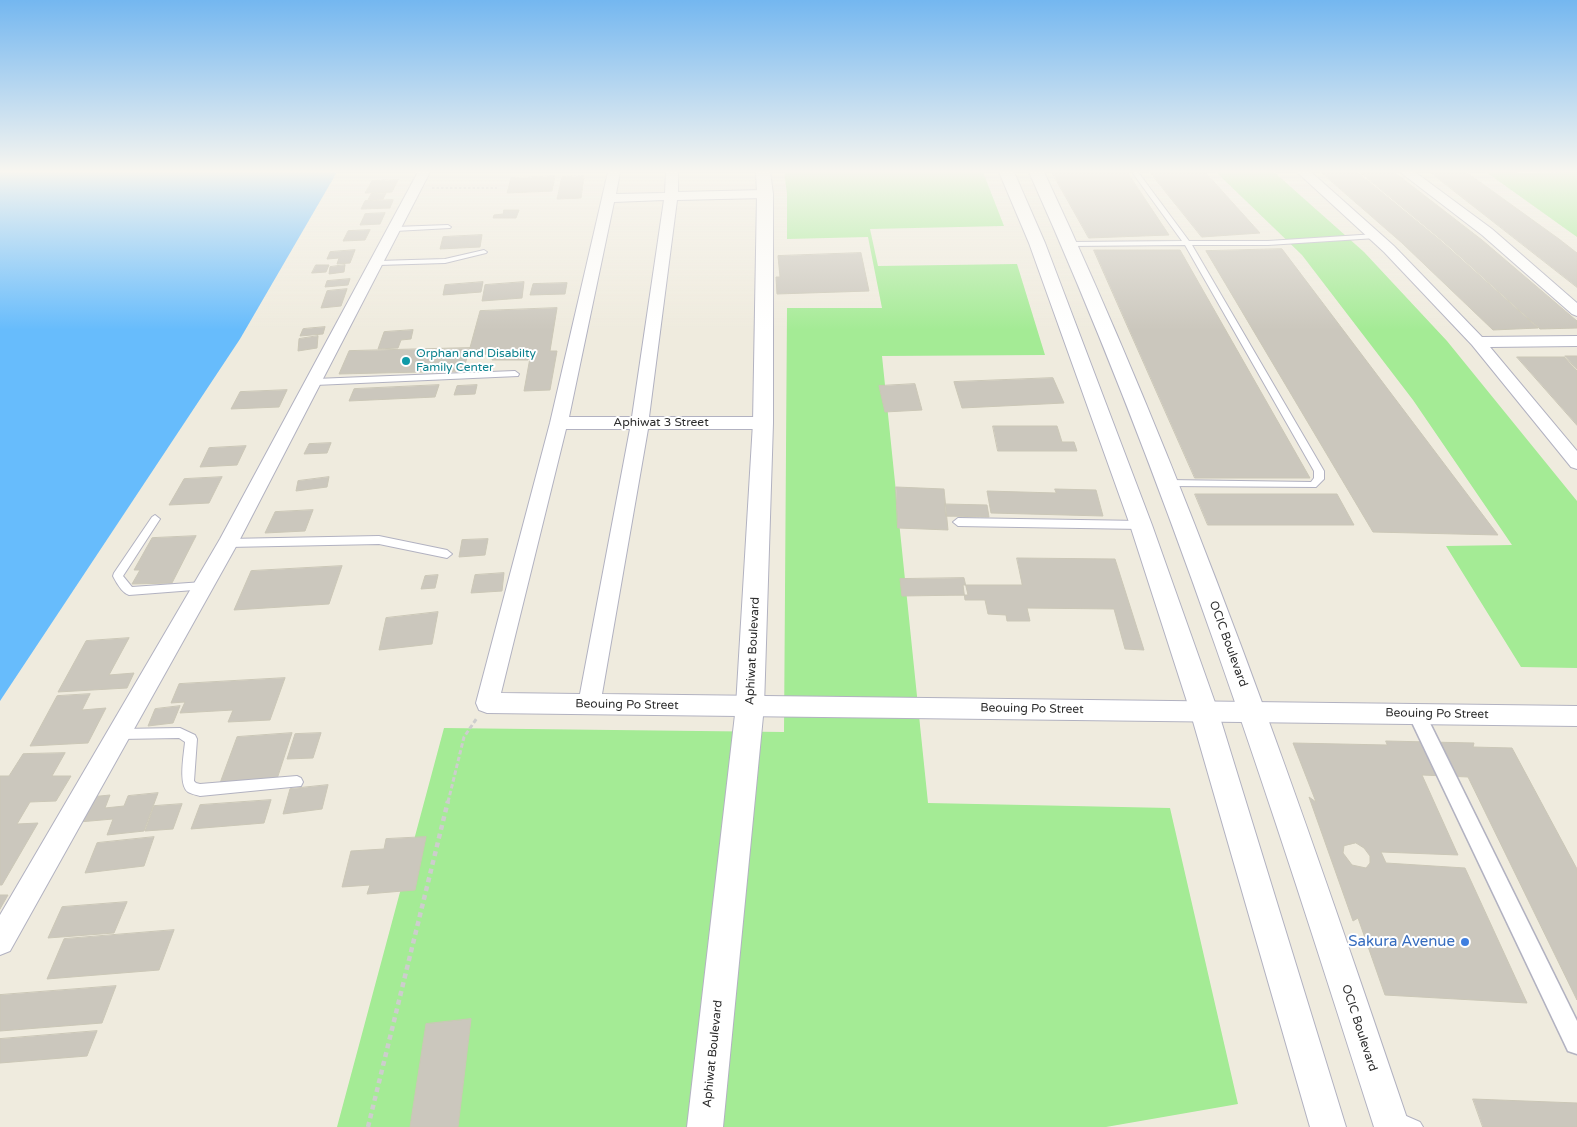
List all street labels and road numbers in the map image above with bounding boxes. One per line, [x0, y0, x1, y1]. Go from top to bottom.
street label: Aphiwat 3 Street [613, 416, 709, 430]
street label: Aphiwat Boulevard [743, 597, 763, 705]
street label: OCIC Boulevard [1206, 599, 1250, 689]
street label: Beouing Po Street [575, 697, 679, 713]
street label: Beouing Po Street [980, 701, 1084, 717]
street label: Beouing Po Street [1385, 706, 1489, 722]
street label: OCIC Boulevard [1338, 983, 1380, 1073]
street label: Aphiwat Boulevard [700, 1000, 726, 1108]

